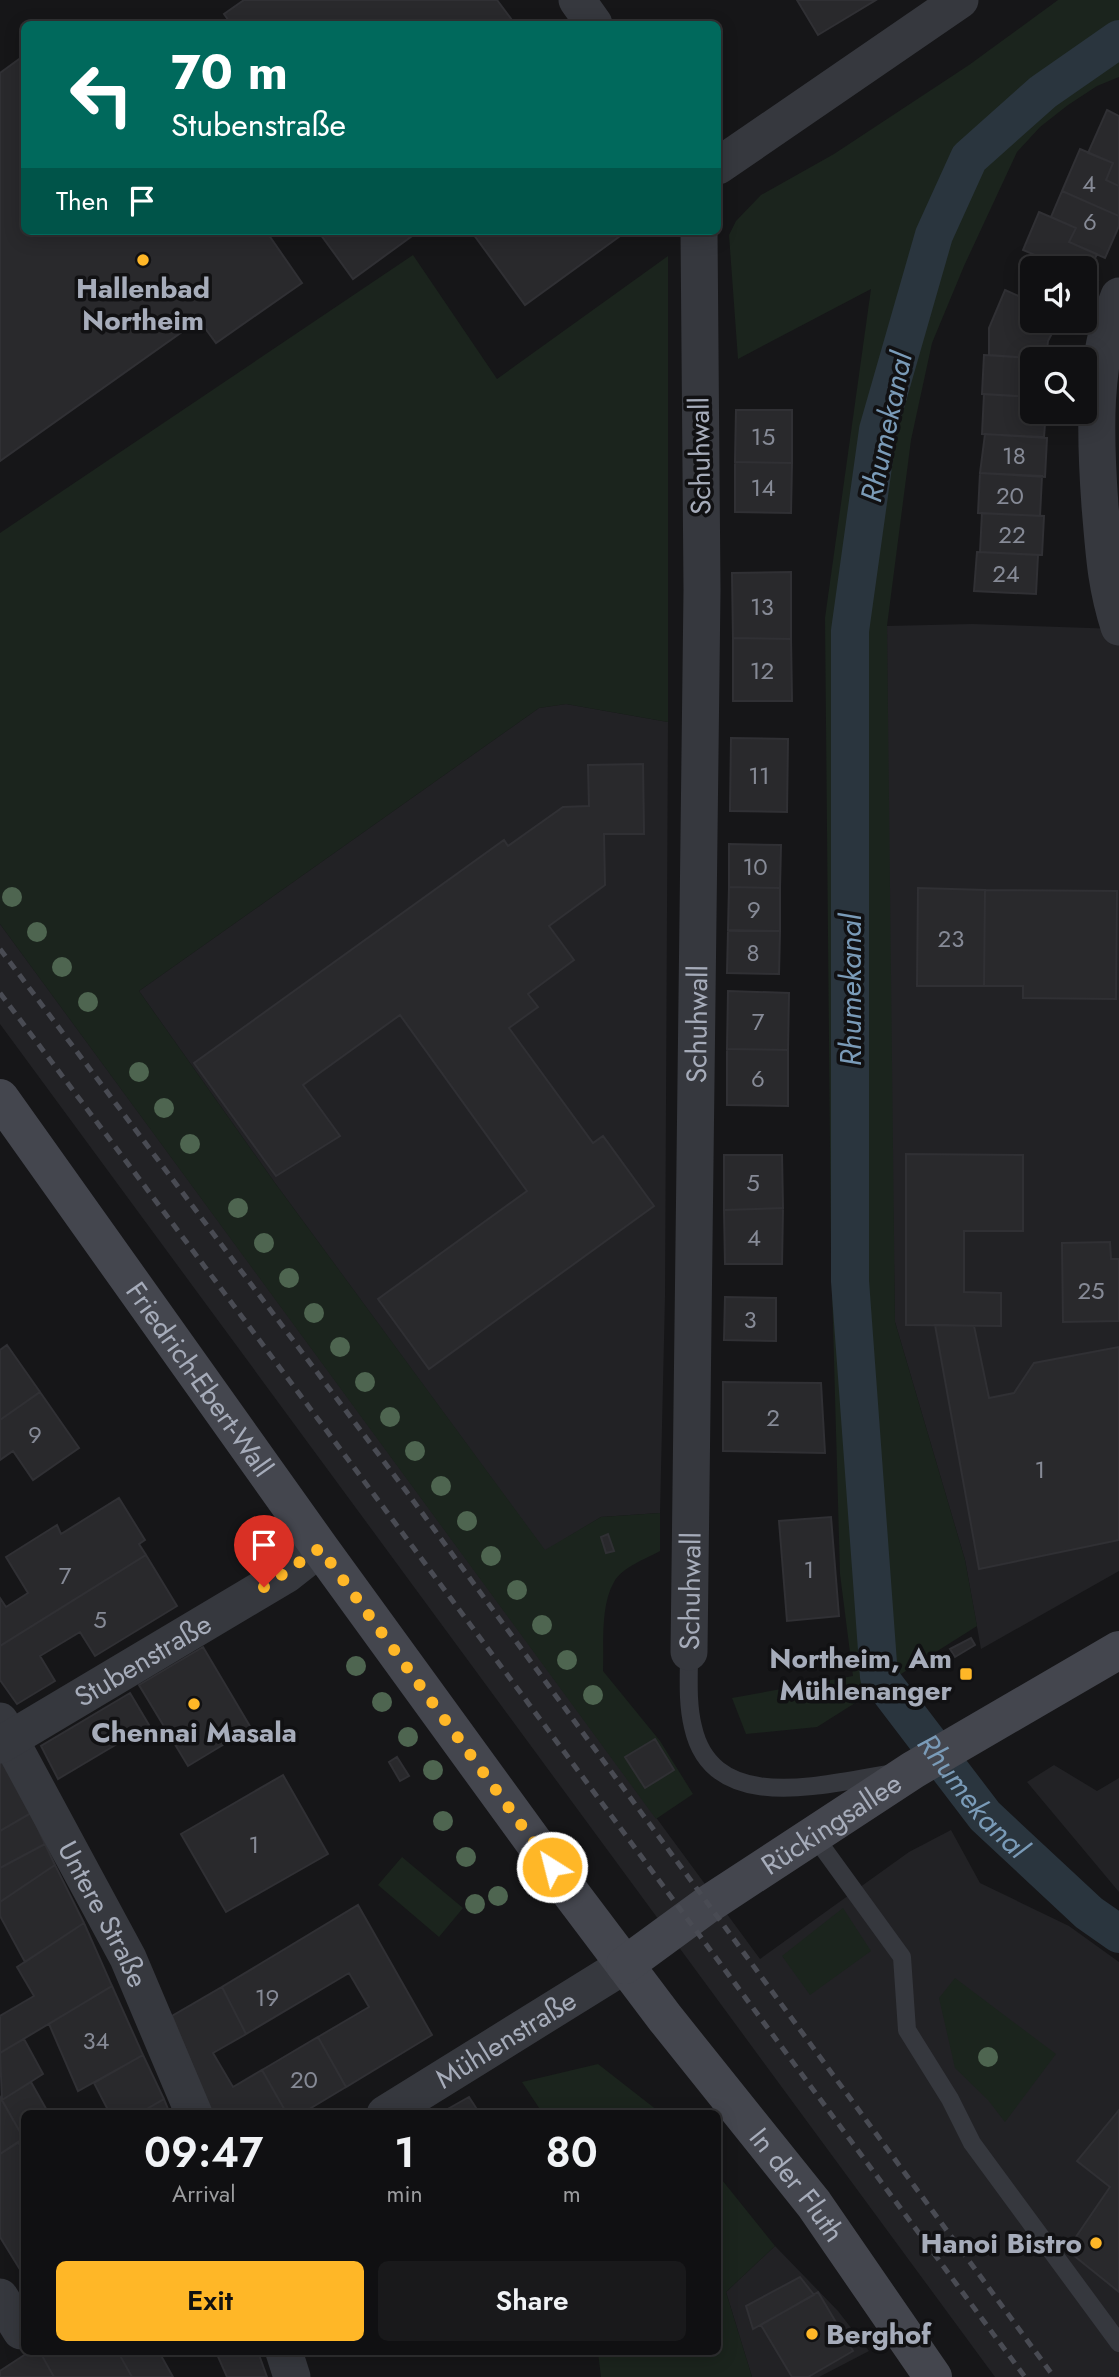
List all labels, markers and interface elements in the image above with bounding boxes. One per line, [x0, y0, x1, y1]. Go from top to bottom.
text: 70 m [171, 37, 288, 107]
icon: left [56, 49, 147, 140]
text: Stubenstraße [171, 102, 346, 148]
house number: 4 [1082, 166, 1096, 201]
text: Then [56, 182, 109, 220]
icon: arrive [123, 182, 161, 220]
house number: 6 [1083, 204, 1097, 239]
marker: Hallenbad Northeim [135, 252, 151, 268]
map controls [1020, 256, 1097, 424]
button: sound [1020, 256, 1097, 333]
place label: Hallenbad Northeim [76, 268, 210, 341]
water label: Rhumekanal [849, 347, 923, 506]
button: search [1020, 347, 1097, 424]
street label: Schuhwall [678, 397, 722, 515]
house number: 15 [751, 419, 775, 454]
house number: 18 [1002, 438, 1026, 473]
house number: 14 [751, 470, 775, 505]
house number: 20 [996, 478, 1024, 513]
house number: 22 [998, 517, 1026, 552]
house number: 24 [992, 556, 1020, 591]
house number: 13 [750, 589, 774, 624]
house number: 12 [750, 653, 774, 688]
house number: 11 [748, 758, 770, 793]
house number: 10 [742, 849, 768, 884]
house number: 9 [747, 892, 761, 927]
water label: Rhumekanal [829, 912, 872, 1066]
house number: 23 [938, 921, 964, 956]
house number: 8 [746, 935, 760, 970]
street label: Schuhwall [675, 965, 718, 1083]
house number: 7 [752, 1004, 765, 1039]
house number: 6 [751, 1061, 765, 1096]
house number: 5 [746, 1165, 760, 1200]
house number: 4 [747, 1220, 761, 1255]
street label: Friedrich-Ebert-Wall [116, 1273, 284, 1485]
house number: 25 [1077, 1273, 1105, 1308]
house number: 3 [743, 1302, 757, 1337]
house number: 2 [766, 1400, 780, 1435]
house number: 9 [28, 1417, 42, 1452]
house number: 1 [1035, 1452, 1045, 1487]
pin [234, 1515, 294, 1587]
icon: arrive [245, 1526, 283, 1564]
street label: Schuhwall [669, 1532, 711, 1650]
house number: 1 [804, 1552, 814, 1587]
house number: 7 [59, 1558, 72, 1593]
house number: 5 [93, 1602, 107, 1637]
street label: Stubenstraße [66, 1603, 219, 1717]
place label: Northeim, Am Mühlenanger [769, 1638, 952, 1711]
marker: Northeim, Am Mühlenanger [958, 1666, 974, 1682]
marker: Chennai Masala [186, 1696, 202, 1712]
place label: Chennai Masala [91, 1712, 297, 1753]
water label: Rhumekanal [908, 1724, 1040, 1869]
street label: Rückingsallee [753, 1763, 910, 1885]
house number: 1 [249, 1827, 259, 1862]
position arrow [515, 1830, 589, 1904]
street label: Untere Straße [48, 1833, 159, 1994]
house number: 19 [255, 1980, 279, 2015]
street label: Mühlenstraße [427, 1980, 584, 2098]
house number: 34 [82, 2023, 110, 2058]
house number: 20 [290, 2062, 318, 2097]
street label: In der Fluth [740, 2119, 855, 2250]
text: 09:47 [144, 2122, 263, 2183]
text: 1 [394, 2122, 415, 2183]
text: 80 [546, 2122, 598, 2183]
text: Arrival [172, 2177, 235, 2211]
text: min [386, 2177, 422, 2211]
text: m [563, 2177, 581, 2211]
place label: Hanoi Bistro [921, 2223, 1082, 2264]
marker: Hanoi Bistro [1088, 2235, 1104, 2251]
button: Exit [56, 2261, 364, 2341]
button: Share [378, 2261, 686, 2341]
place label: Berghof [826, 2314, 932, 2355]
marker: Berghof [804, 2326, 820, 2342]

